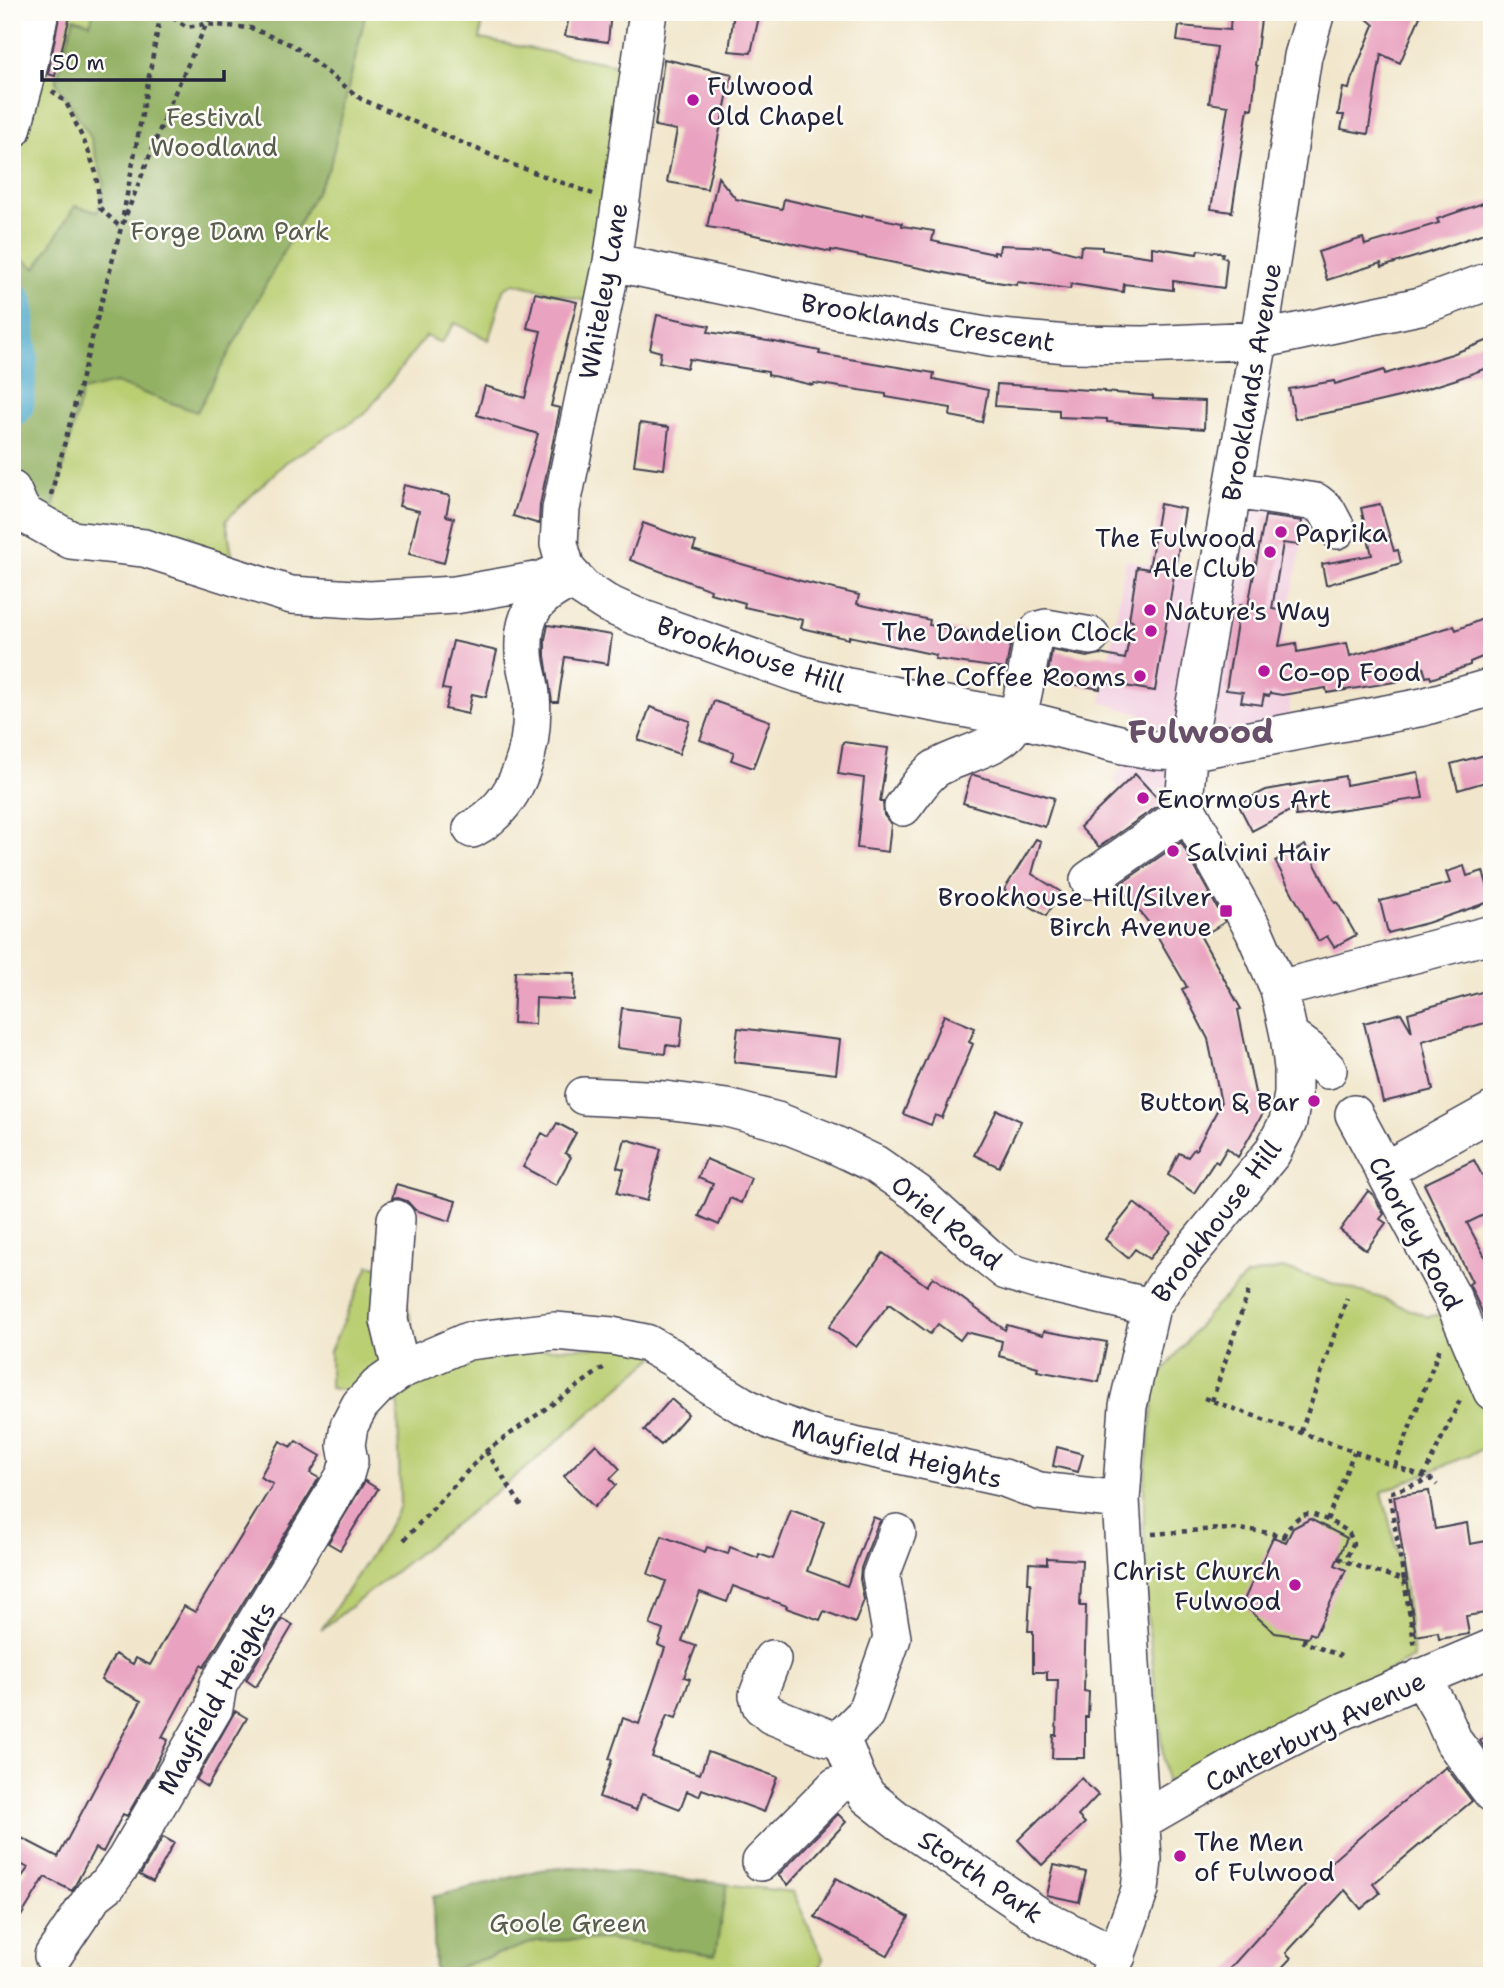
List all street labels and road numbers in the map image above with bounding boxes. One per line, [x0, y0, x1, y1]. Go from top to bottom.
street label: Whiteley Lane [570, 200, 636, 382]
street label: Brooklands Avenue [1213, 260, 1289, 504]
street label: Brooklands Crescent [799, 285, 1057, 359]
street label: Brookhouse Hill [653, 607, 850, 701]
street label: Brookhouse Hill [1143, 1132, 1289, 1310]
street label: Chorley Road [1361, 1150, 1471, 1316]
street label: Oriel Road [884, 1166, 1010, 1278]
street label: Mayfield Heights [788, 1410, 1006, 1496]
street label: Mayfield Heights [148, 1595, 284, 1801]
street label: Canterbury Avenue [1199, 1662, 1431, 1800]
street label: Storth Park [912, 1821, 1050, 1931]

